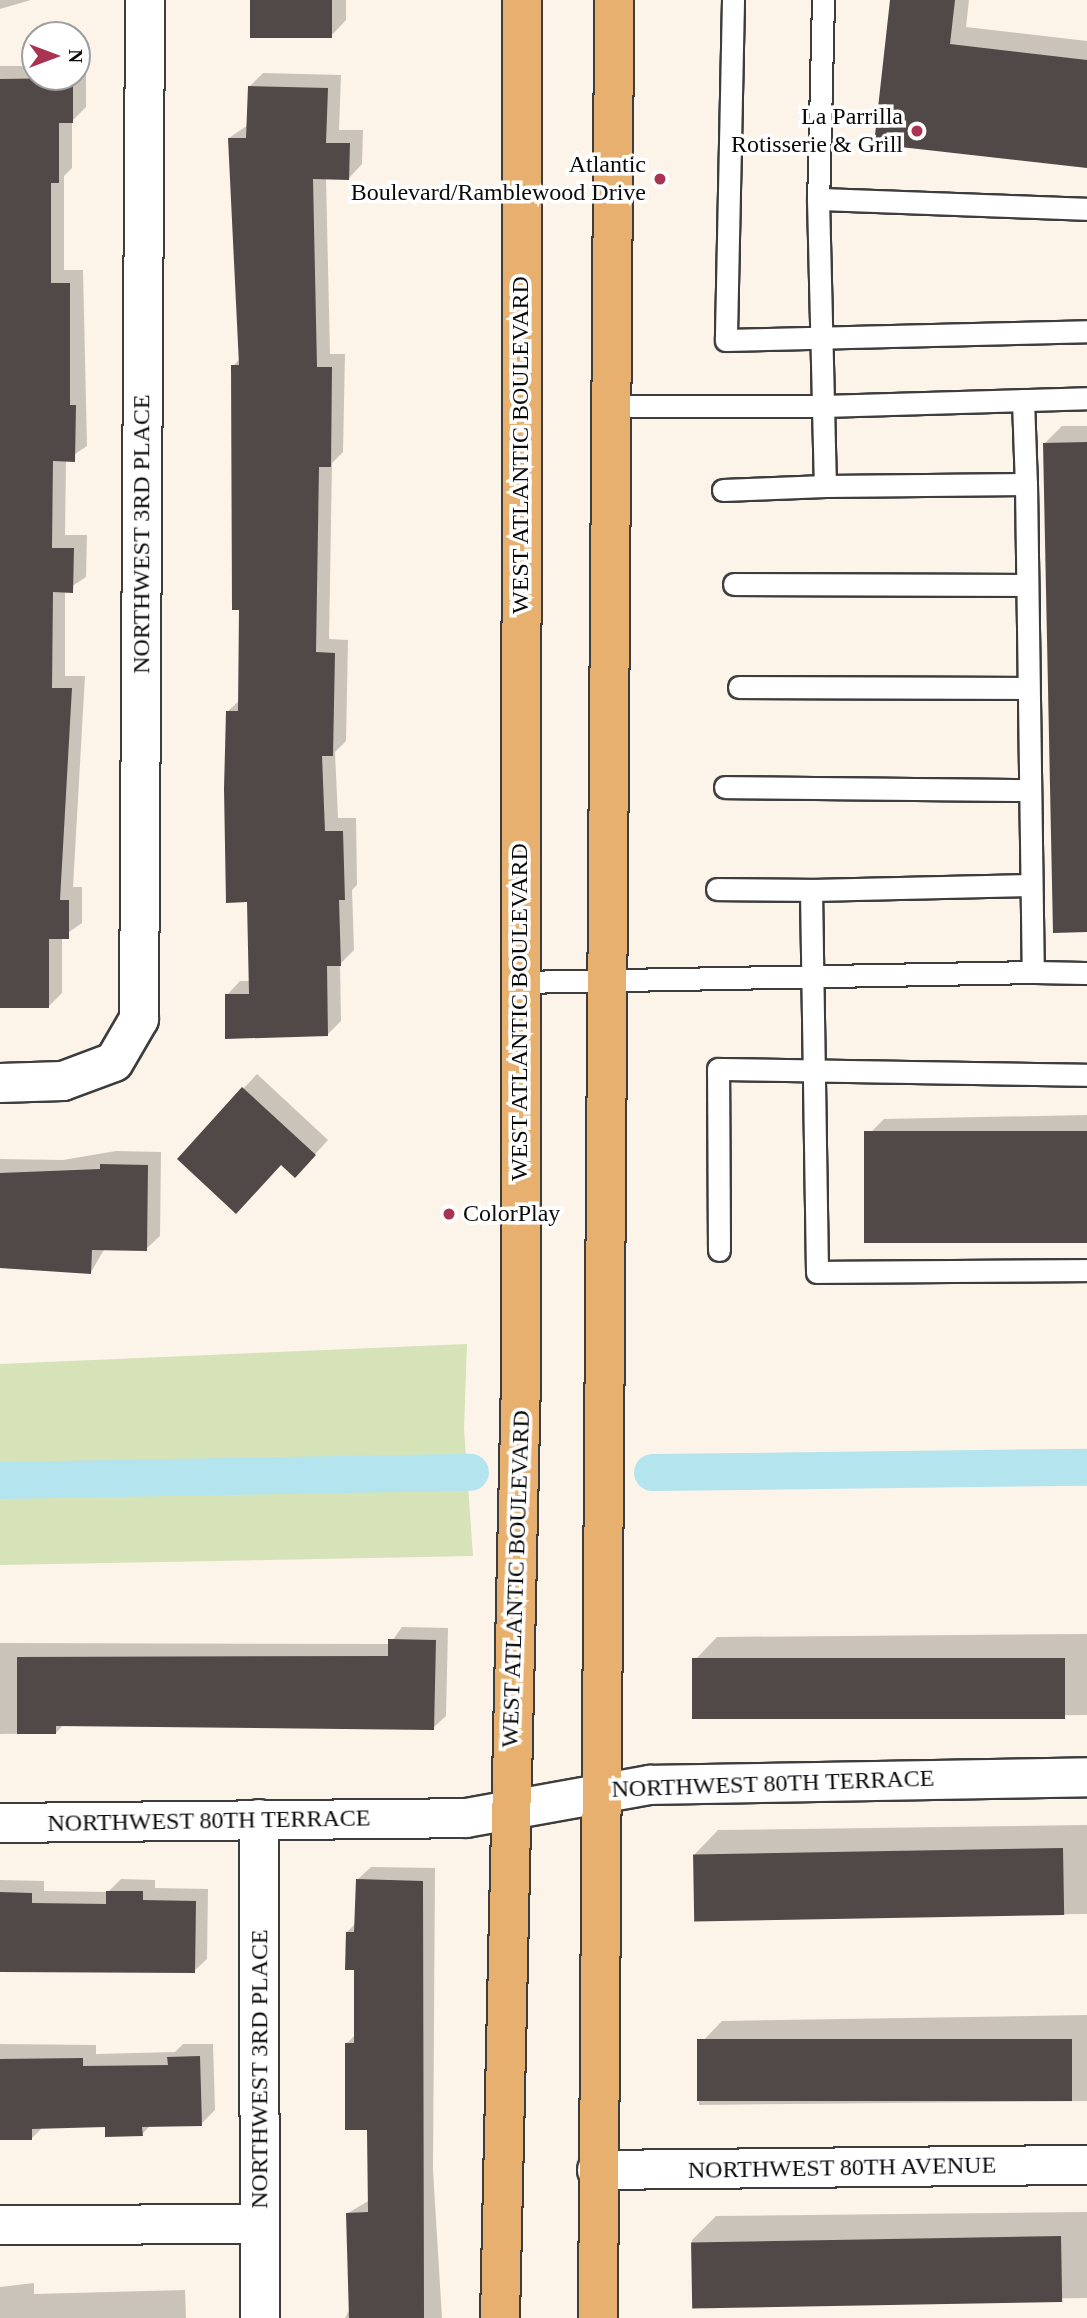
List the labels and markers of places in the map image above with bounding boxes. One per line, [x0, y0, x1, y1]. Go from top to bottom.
place label: La Parrilla Rotisserie & Grill [731, 103, 903, 159]
marker: La Parrilla Rotisserie & Grill [909, 123, 925, 139]
place label: Atlantic Boulevard/Ramblewood Drive [351, 151, 646, 207]
marker: Atlantic Boulevard/Ramblewood Drive [652, 171, 668, 187]
place label: ColorPlay [463, 1200, 560, 1228]
marker: ColorPlay [441, 1206, 457, 1222]

